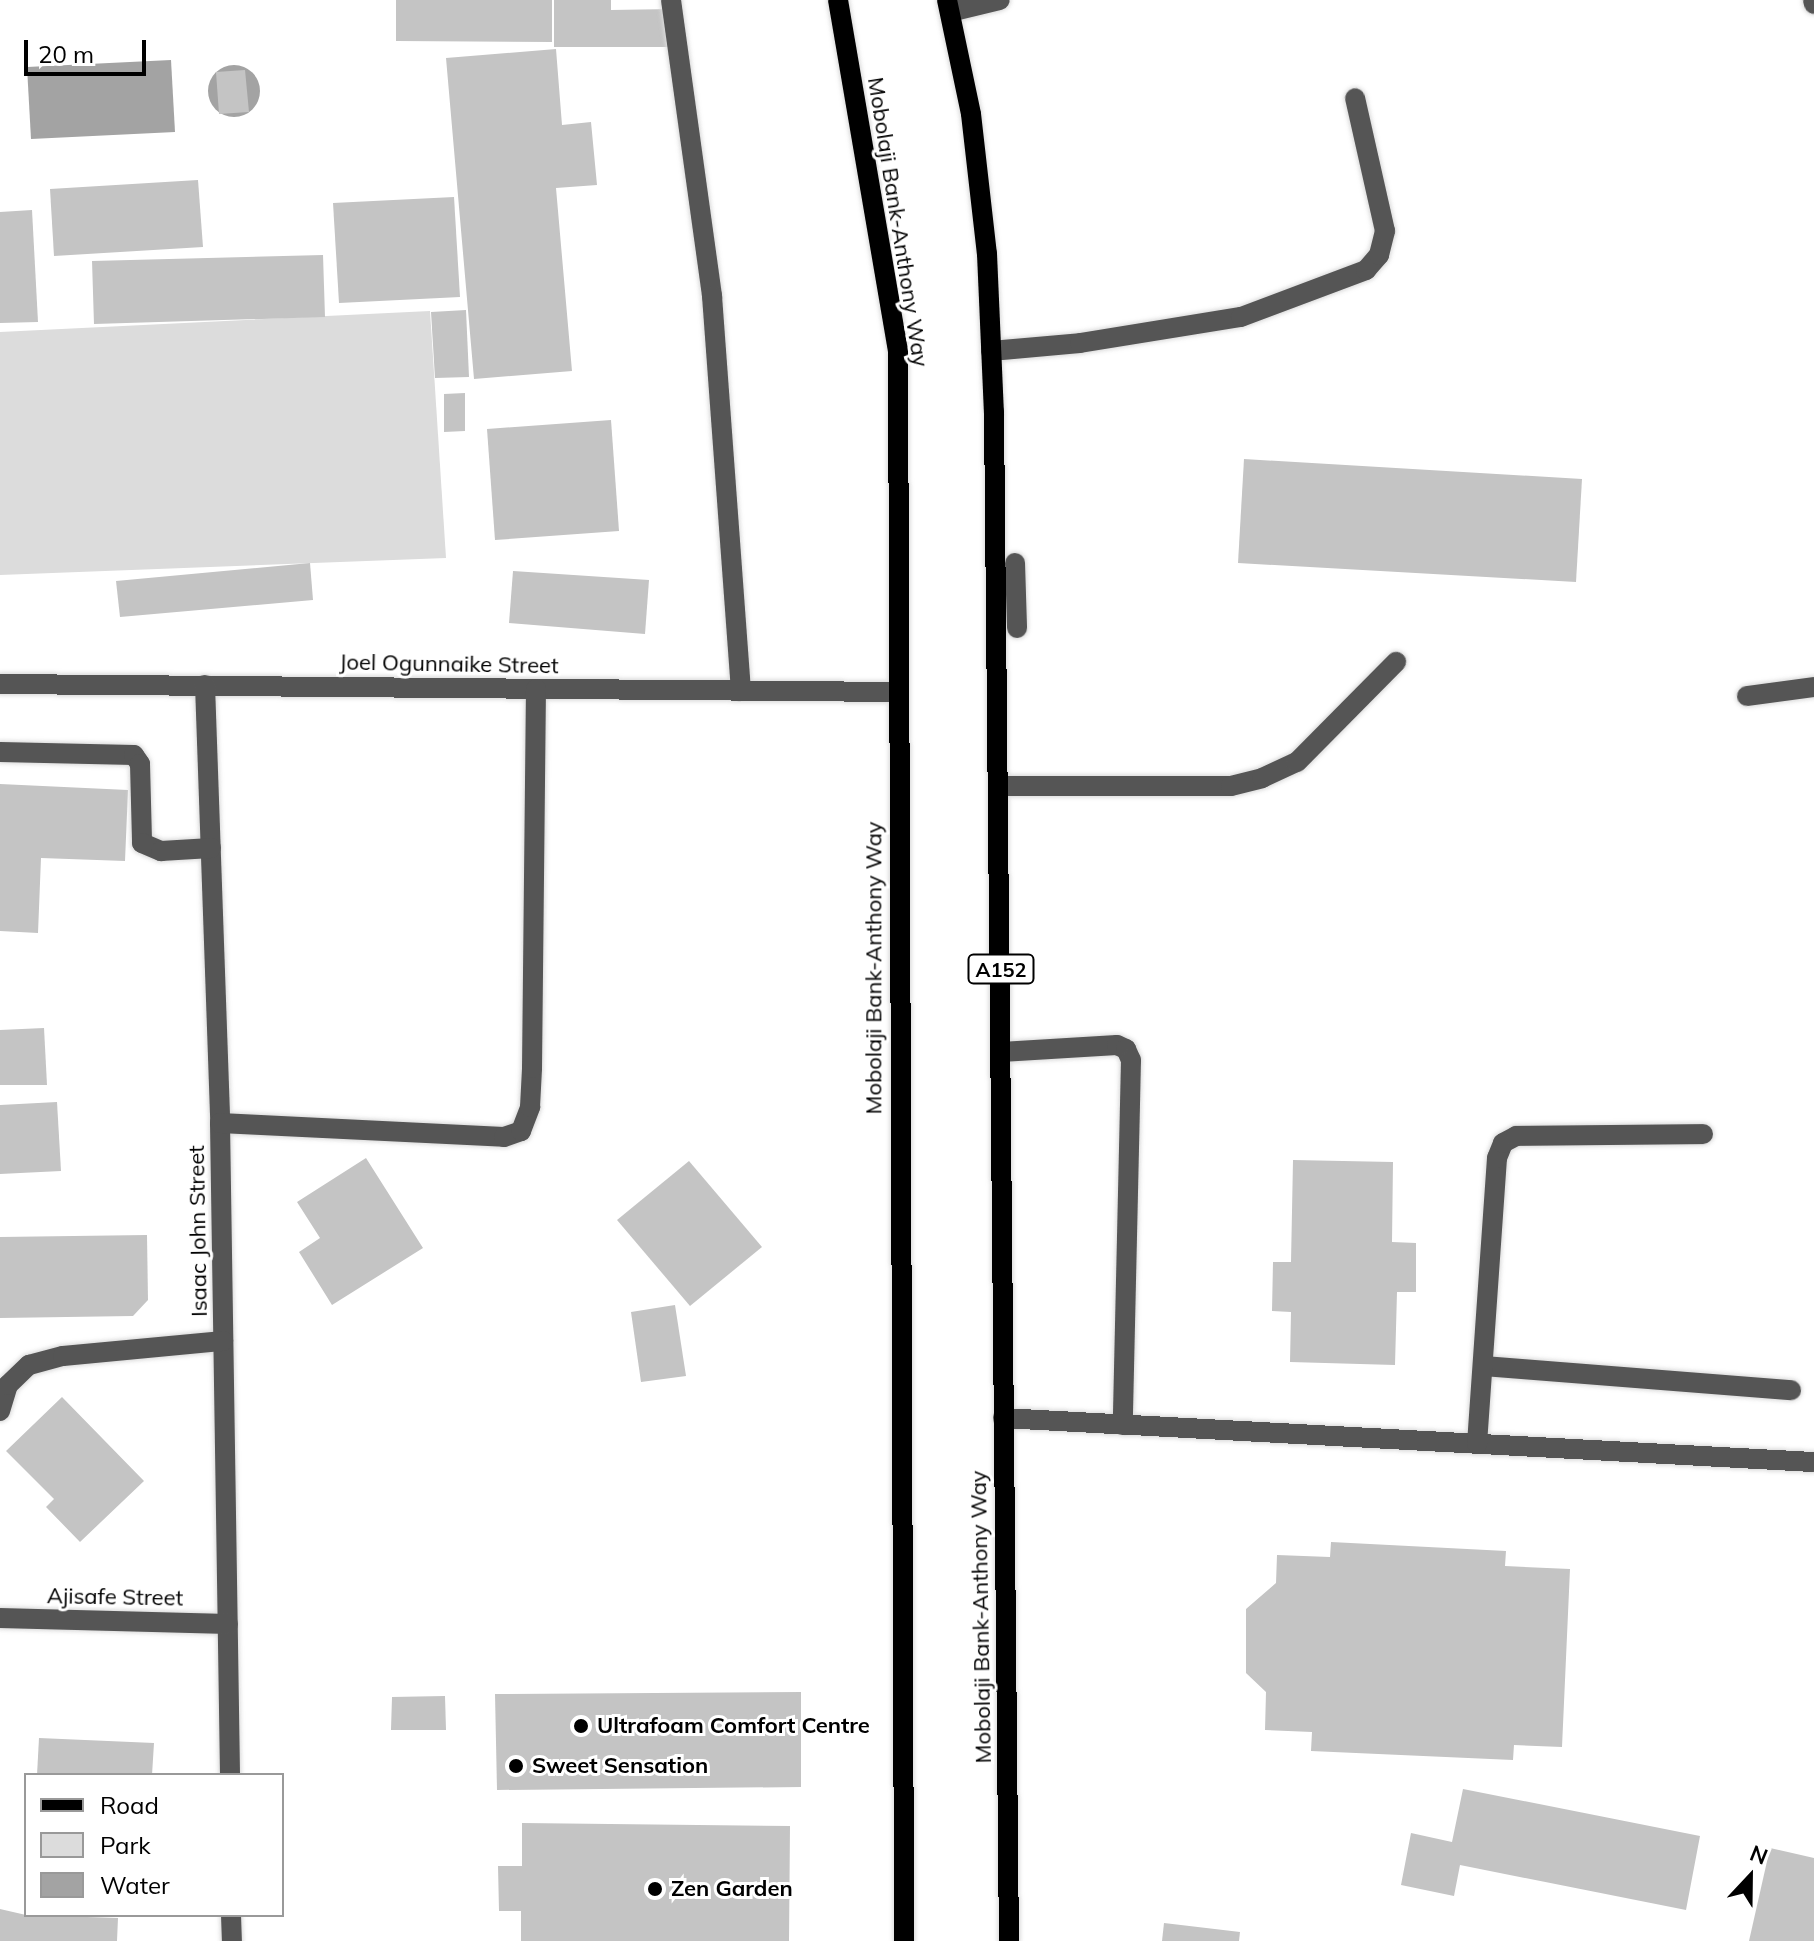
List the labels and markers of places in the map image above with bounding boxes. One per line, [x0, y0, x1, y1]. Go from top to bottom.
place label: Ultrafoam Comfort Centre [597, 1713, 870, 1739]
marker: Ultrafoam Comfort Centre [572, 1717, 590, 1735]
place label: Sweet Sensation [532, 1753, 708, 1779]
marker: Sweet Sensation [507, 1757, 525, 1775]
place label: Zen Garden [671, 1876, 793, 1902]
marker: Zen Garden [646, 1880, 664, 1898]

